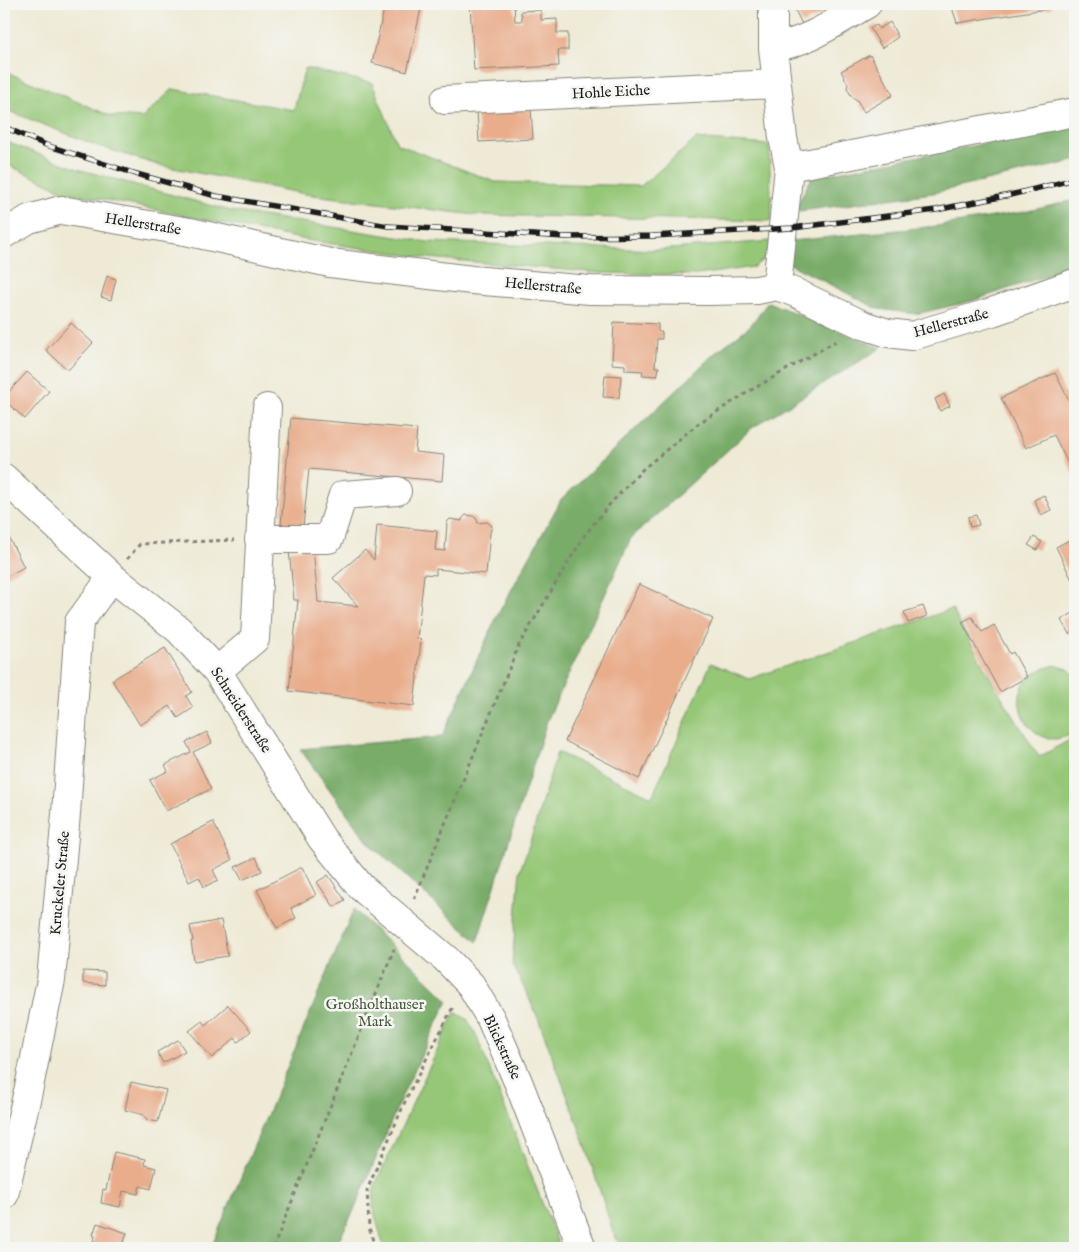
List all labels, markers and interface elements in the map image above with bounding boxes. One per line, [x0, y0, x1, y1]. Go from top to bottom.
street label: Hohle Eiche [571, 80, 651, 104]
street label: Hellerstraße [103, 209, 183, 239]
street label: Hellerstraße [504, 273, 582, 299]
street label: Hellerstraße [911, 304, 991, 342]
street label: Schneiderstraße [206, 664, 276, 757]
street label: Kruckeler Straße [46, 830, 74, 936]
park label: Großholthauser Mark [326, 995, 425, 1031]
street label: Blickstraße [479, 1011, 525, 1083]

